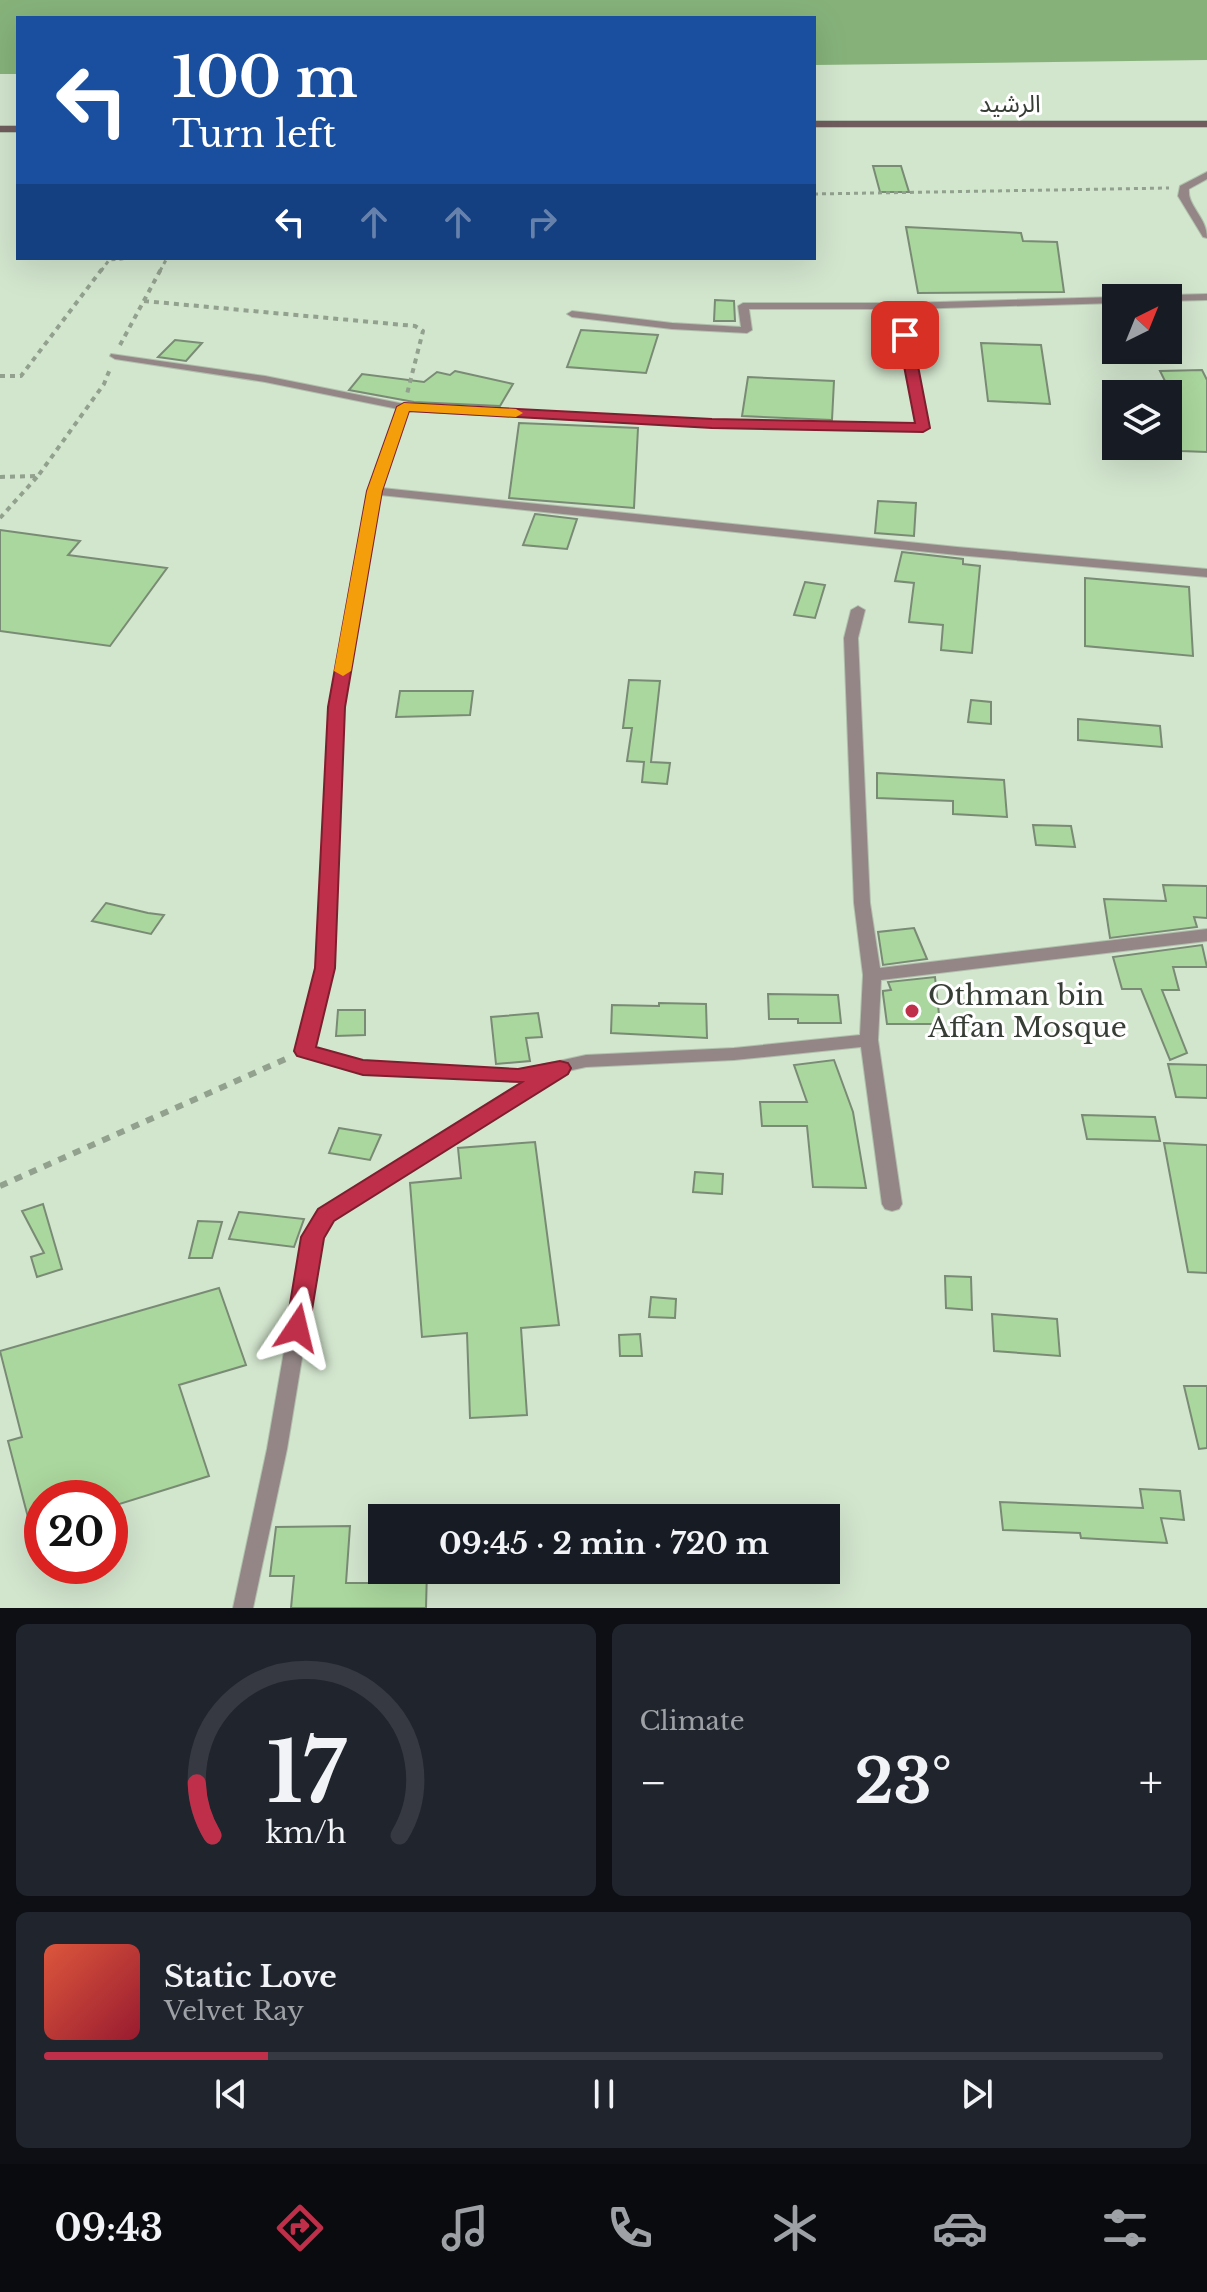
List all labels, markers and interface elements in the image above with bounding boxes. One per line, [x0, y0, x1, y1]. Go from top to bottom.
text: 100 m [172, 43, 358, 112]
icon: left [40, 48, 144, 152]
street label: الرشيد [979, 89, 1041, 118]
text: Turn left [172, 112, 336, 157]
icon: left [268, 200, 312, 244]
icon: ahead [352, 200, 396, 244]
icon: ahead [436, 200, 480, 244]
icon: right [520, 200, 564, 244]
north arrow [1102, 284, 1182, 364]
map controls [1102, 284, 1182, 460]
pin [871, 301, 939, 369]
icon: arrive [883, 313, 927, 357]
button: layers [1102, 380, 1182, 460]
place label: Othman bin Affan Mosque [927, 978, 1127, 1045]
marker: Othman bin Affan Mosque [903, 1002, 921, 1020]
position arrow [255, 1286, 339, 1370]
speed limit sign: 20 [24, 1480, 128, 1584]
text: 09:45 · 2 min · 720 m [439, 1525, 769, 1562]
text: Climate [640, 1705, 745, 1737]
text: 17 [266, 1721, 346, 1824]
text: 23° [854, 1745, 952, 1819]
text: − [640, 1755, 667, 1810]
text: + [1139, 1755, 1163, 1810]
text: km/h [265, 1815, 346, 1851]
text: Static Love [164, 1958, 337, 1995]
text: Velvet Ray [164, 1995, 304, 2027]
icon: previous [209, 2072, 253, 2116]
icon: pause [582, 2072, 626, 2116]
icon: next [955, 2072, 999, 2116]
icon: directions [272, 2200, 328, 2256]
icon: music [437, 2200, 493, 2256]
icon: phone [602, 2200, 658, 2256]
icon: climate [767, 2200, 823, 2256]
icon: car [932, 2200, 988, 2256]
icon: filters [1097, 2200, 1153, 2256]
text: 09:43 [54, 2206, 163, 2251]

